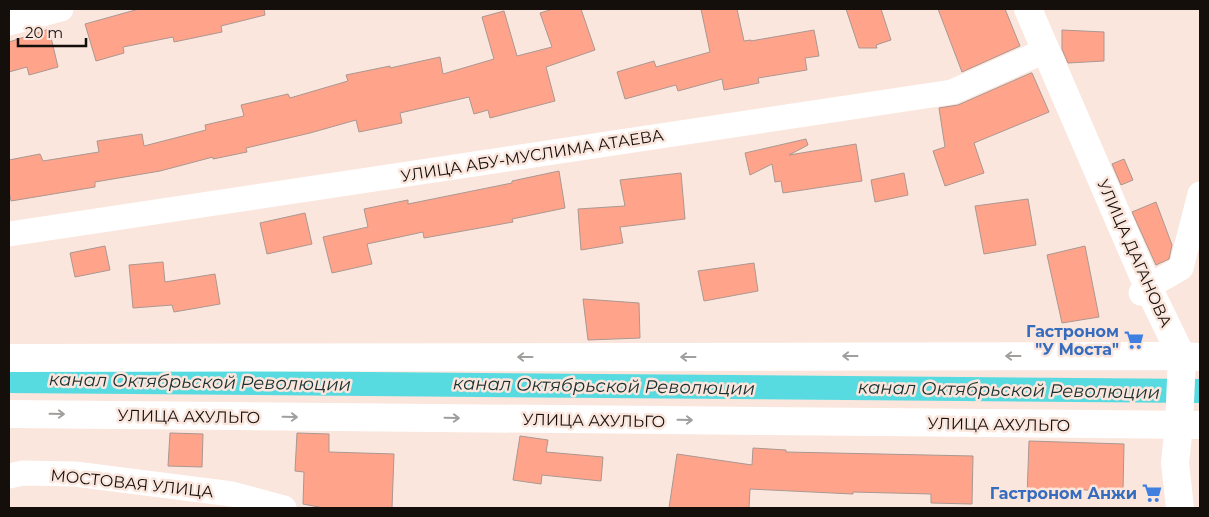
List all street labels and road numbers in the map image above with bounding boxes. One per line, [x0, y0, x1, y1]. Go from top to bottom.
street label: УЛИЦА АБУ-МУСЛИМА АТАЕВА [399, 125, 665, 186]
street label: УЛИЦА ДАГАНОВА [1093, 176, 1176, 330]
street label: УЛИЦА АХУЛЬГО [117, 406, 261, 427]
street label: УЛИЦА АХУЛЬГО [522, 410, 666, 431]
street label: УЛИЦА АХУЛЬГО [927, 414, 1071, 435]
street label: МОСТОВАЯ УЛИЦА [50, 465, 214, 502]

